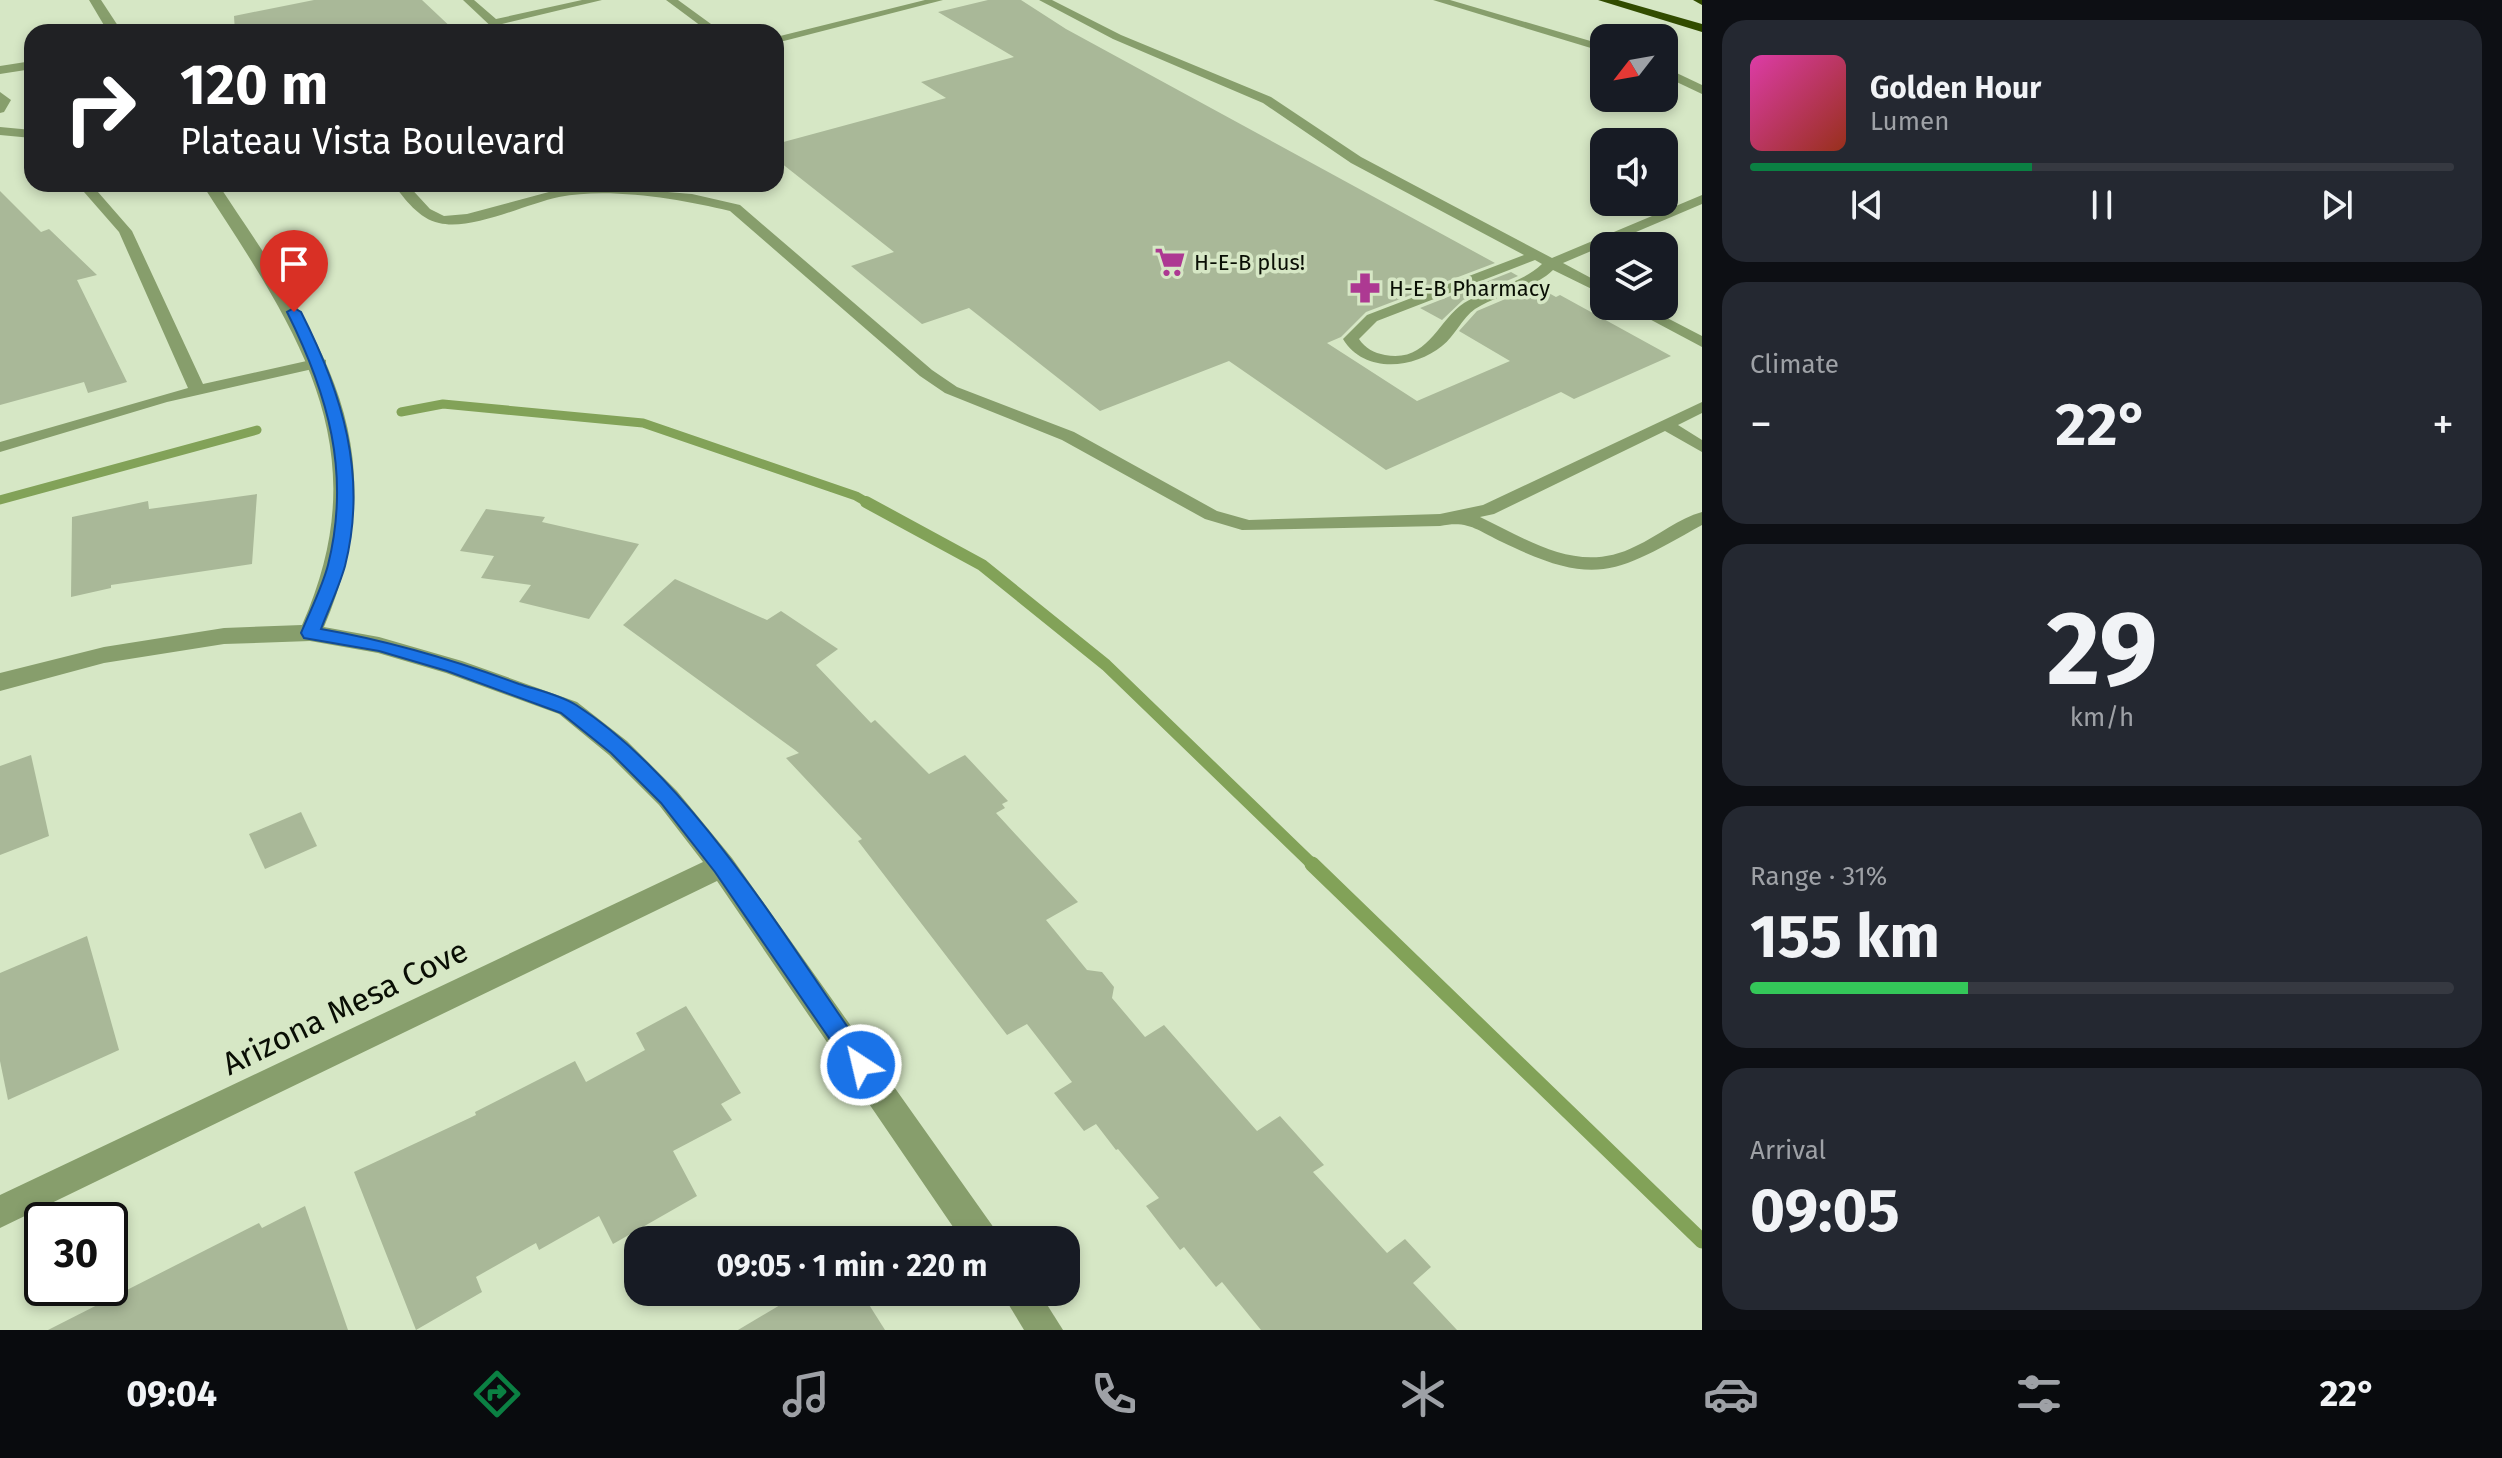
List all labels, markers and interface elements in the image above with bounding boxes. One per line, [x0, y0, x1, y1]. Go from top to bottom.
north arrow [1590, 24, 1678, 112]
map controls [1590, 24, 1678, 320]
text: 120 m [180, 52, 328, 119]
icon: right [48, 56, 152, 160]
text: Golden Hour [1870, 70, 2041, 106]
text: Lumen [1870, 106, 1949, 137]
text: Plateau Vista Boulevard [180, 120, 566, 164]
button: sound [1590, 128, 1678, 216]
icon: previous [1845, 183, 1889, 227]
icon: pause [2080, 183, 2124, 227]
icon: next [2315, 183, 2359, 227]
pin [260, 230, 328, 312]
button: layers [1590, 232, 1678, 320]
icon: arrive [272, 242, 316, 286]
supermarket icon: H-E-B plus! [1153, 245, 1187, 279]
place label: H-E-B plus! [1194, 249, 1305, 276]
pharmacy icon: H-E-B Pharmacy [1348, 271, 1382, 305]
place label: H-E-B Pharmacy [1389, 275, 1550, 302]
text: Climate [1750, 349, 1839, 380]
text: 22° [2055, 389, 2149, 461]
text: − [1750, 398, 1772, 451]
text: + [2432, 398, 2454, 451]
text: 29 [2047, 587, 2157, 712]
text: km/h [2070, 702, 2134, 733]
text: Range · 31% [1750, 861, 1887, 892]
text: 155 km [1750, 901, 1940, 973]
street label: Arizona Mesa Cove [216, 931, 474, 1083]
position arrow [819, 1023, 903, 1107]
text: Arrival [1750, 1135, 1826, 1166]
text: 09:05 [1750, 1175, 1900, 1247]
speed limit sign: 30 [24, 1202, 128, 1306]
text: 09:05 · 1 min · 220 m [717, 1248, 987, 1284]
icon: directions [469, 1366, 525, 1422]
icon: music [778, 1366, 834, 1422]
icon: phone [1086, 1366, 1142, 1422]
icon: climate [1395, 1366, 1451, 1422]
icon: car [1703, 1366, 1759, 1422]
icon: filters [2011, 1366, 2067, 1422]
text: 09:04 [126, 1372, 217, 1416]
text: 22° [2320, 1372, 2376, 1416]

